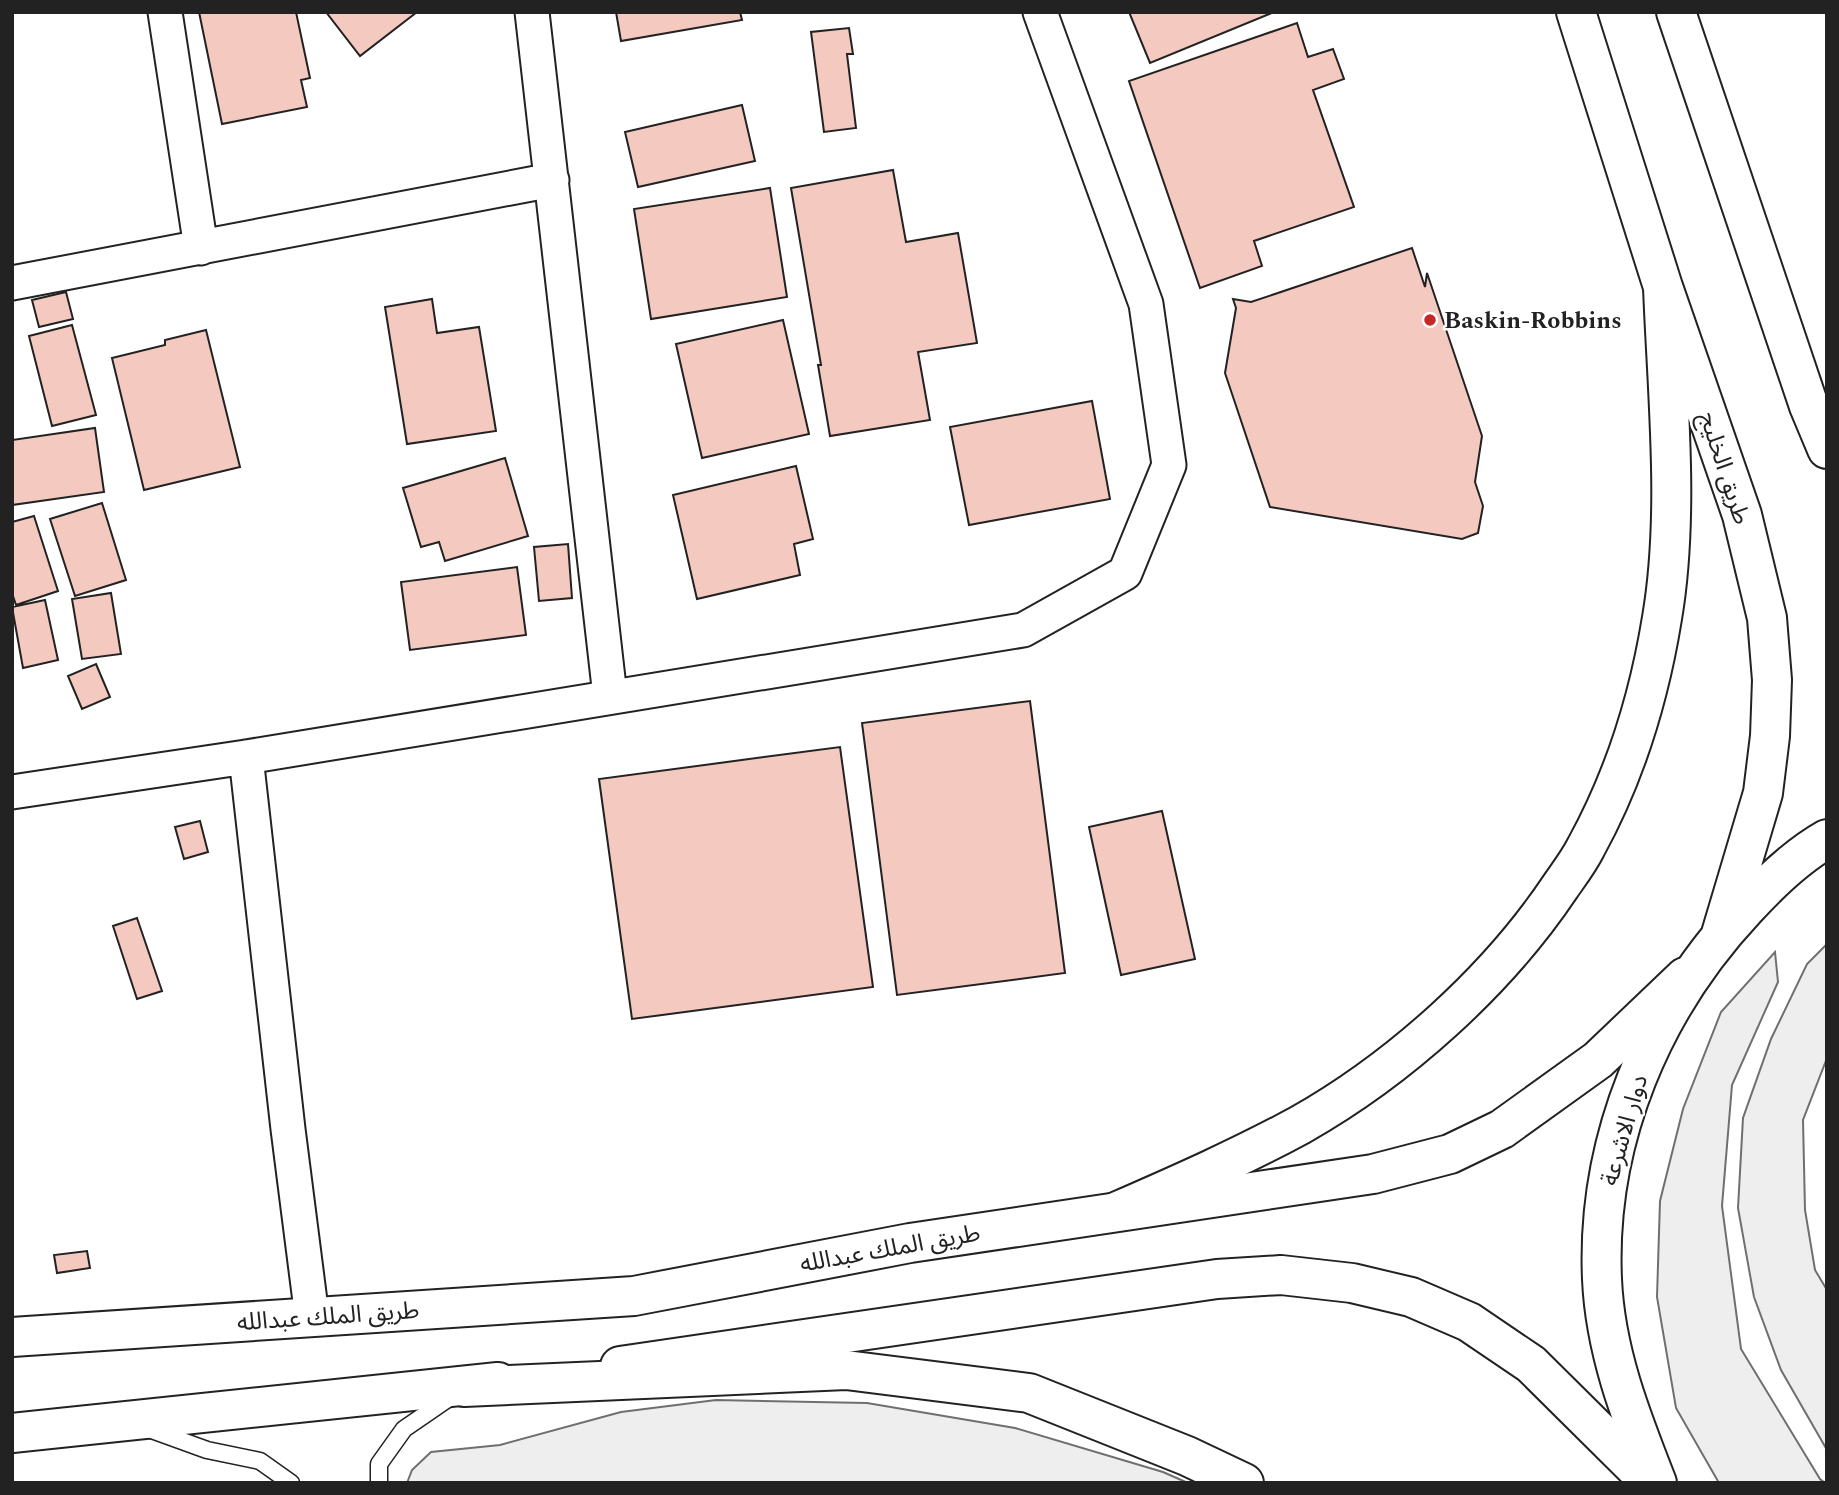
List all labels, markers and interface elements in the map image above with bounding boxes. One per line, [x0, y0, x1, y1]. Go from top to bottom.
place label: Baskin-Robbins [1444, 303, 1622, 339]
marker: Baskin-Robbins [1422, 312, 1438, 328]
street label: طريق الخليج [1689, 407, 1759, 529]
street label: دوار الاشرعة [1592, 1071, 1658, 1190]
street label: طريق الملك عبدالله [797, 1215, 983, 1283]
street label: طريق الملك عبدالله [236, 1293, 420, 1341]

